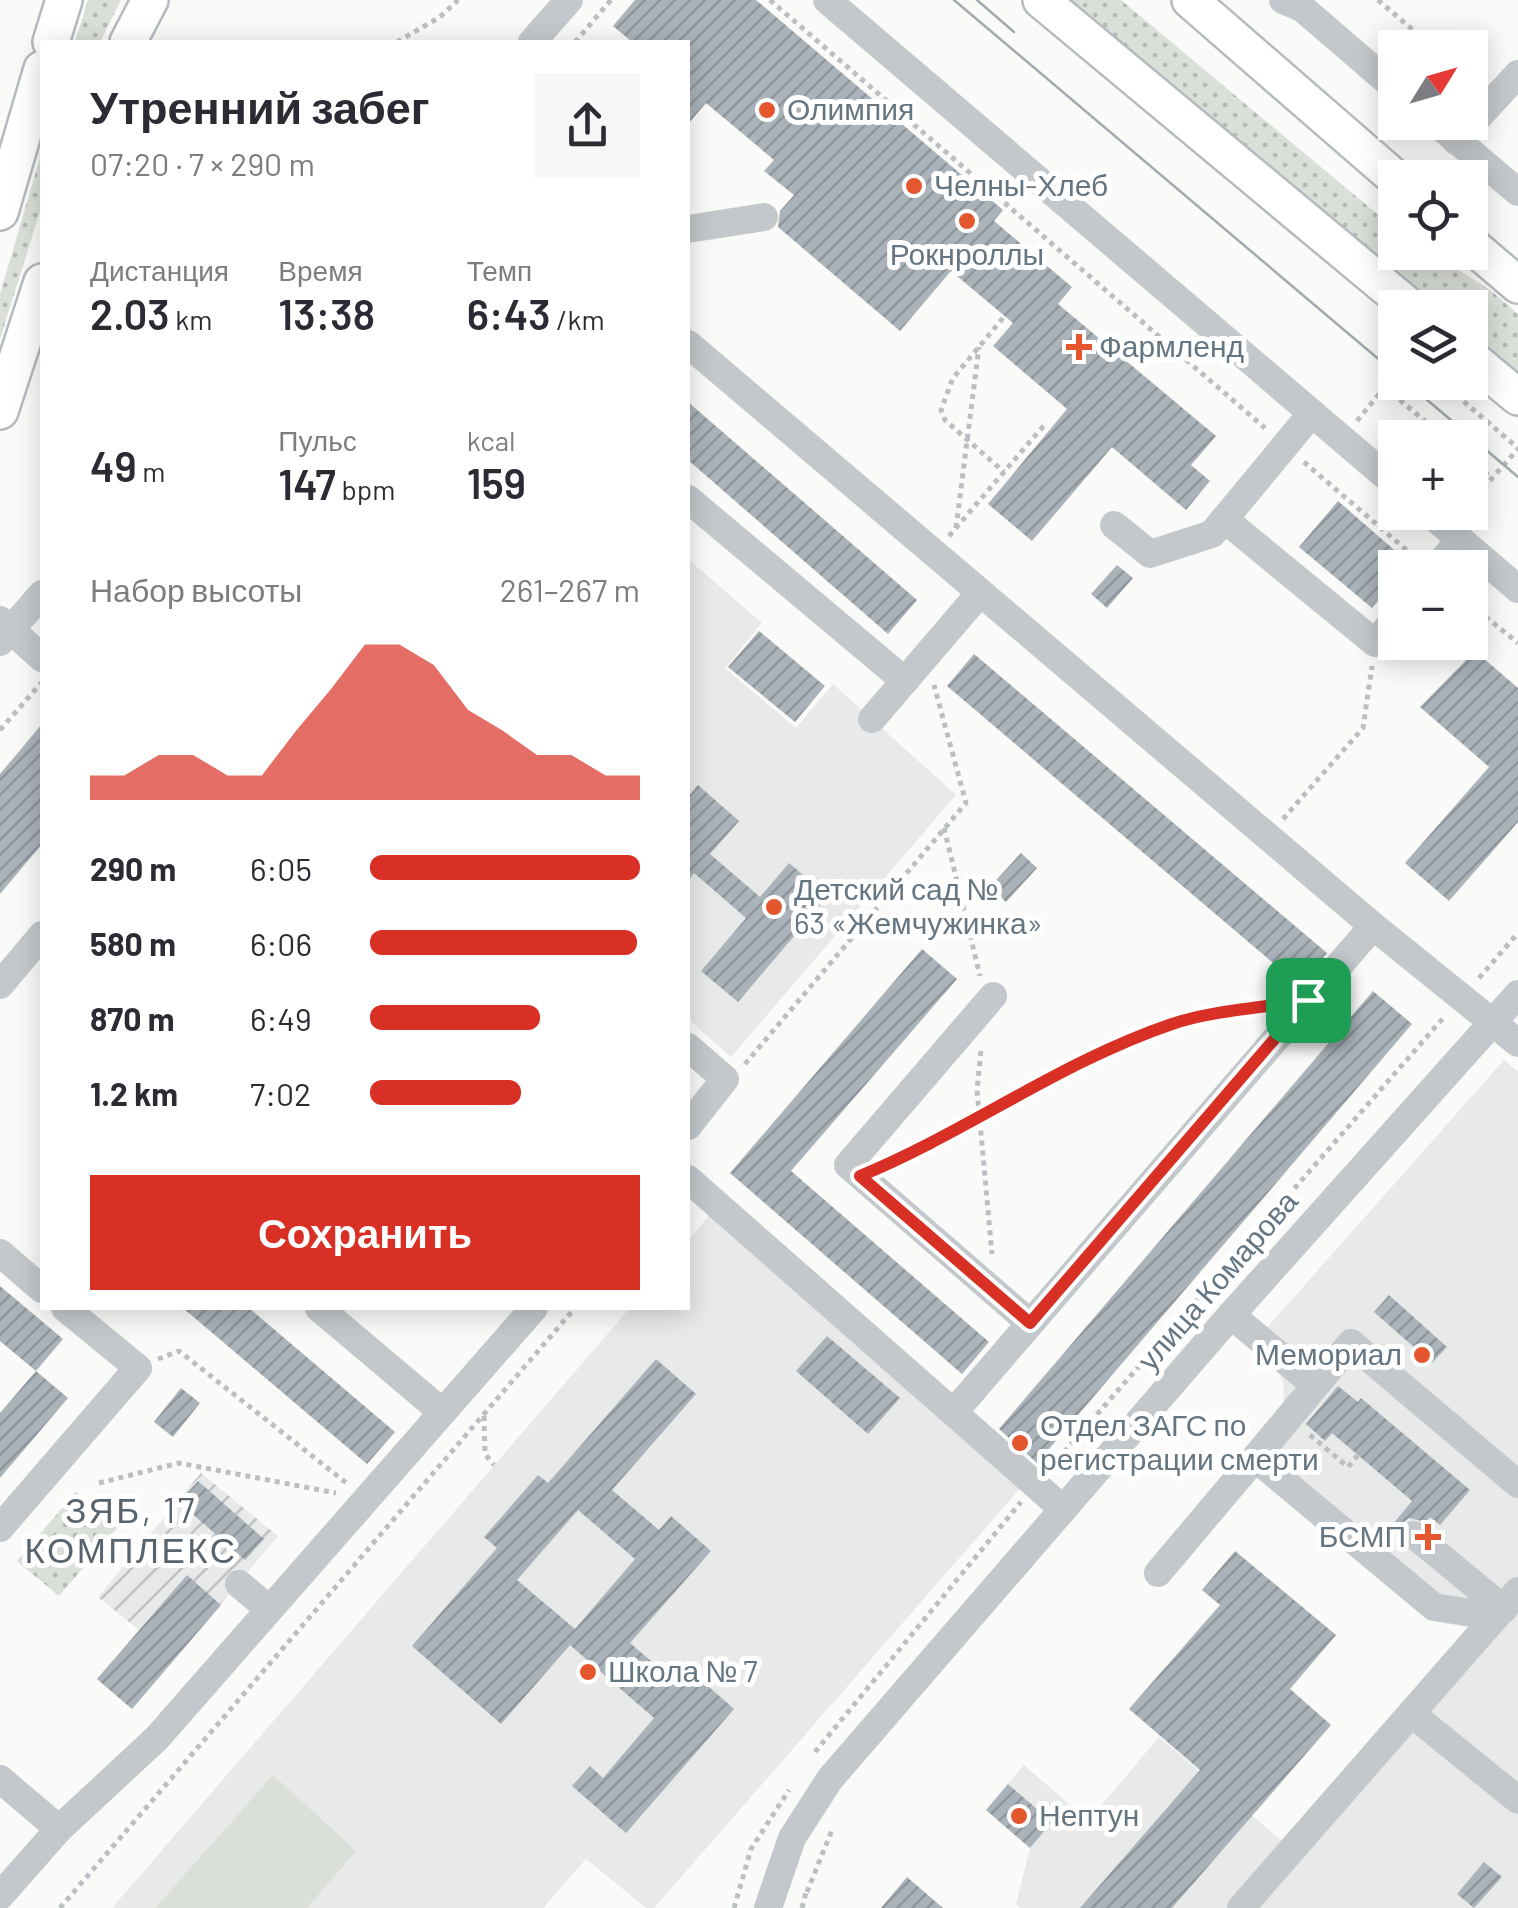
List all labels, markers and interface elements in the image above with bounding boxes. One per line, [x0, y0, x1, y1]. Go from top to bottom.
north arrow [1378, 30, 1488, 140]
map controls [1378, 30, 1488, 660]
button: share [535, 73, 640, 178]
text: Утренний забег [90, 79, 430, 133]
place label: Олимпия [787, 90, 914, 126]
marker: Олимпия [756, 99, 778, 121]
text: 07:20 · 7 × 290 m [90, 144, 315, 182]
button: locate [1378, 160, 1488, 270]
place label: Челны-Хлеб [934, 166, 1108, 202]
marker: Челны-Хлеб [903, 175, 925, 197]
marker: Рокнроллы [956, 210, 978, 232]
place label: Рокнроллы [890, 235, 1044, 271]
text: Дистанция [90, 253, 229, 287]
text: Время [278, 253, 363, 287]
text: Темп [467, 253, 532, 287]
text: 2.03 [90, 288, 170, 338]
text: 13:38 [278, 288, 375, 338]
text: 6:43 [467, 288, 551, 338]
button: layers [1378, 290, 1488, 400]
text: km [170, 302, 212, 336]
text: /km [551, 302, 605, 336]
place label: Фармленд [1099, 327, 1244, 363]
marker: Фармленд [1068, 336, 1090, 358]
button: + [1378, 420, 1488, 530]
text: Пульс [278, 423, 357, 457]
text: kcal [467, 423, 515, 457]
text: 49 [90, 440, 137, 490]
text: m [137, 454, 165, 488]
text: 159 [467, 457, 526, 507]
text: 147 [278, 458, 336, 508]
text: bpm [336, 472, 395, 506]
button: − [1378, 550, 1488, 660]
text: Набор высоты [90, 570, 302, 608]
text: 261–267 m [500, 570, 640, 608]
text: 290 m [90, 849, 176, 887]
text: 6:05 [250, 849, 312, 887]
place label: Детский сад № 63 «Жемчужинка» [794, 870, 1043, 940]
marker: Детский сад № 63 «Жемчужинка» [763, 896, 785, 918]
text: 580 m [90, 924, 176, 962]
text: 6:06 [250, 924, 312, 962]
pin [1266, 958, 1351, 1043]
icon: arrive [1281, 973, 1336, 1028]
text: 870 m [90, 999, 175, 1037]
text: 6:49 [250, 999, 312, 1037]
text: 1.2 km [90, 1074, 178, 1112]
text: 7:02 [250, 1074, 311, 1112]
button: Сохранить [90, 1175, 640, 1290]
street label: улица Комарова [1129, 1183, 1304, 1377]
place label: Мемориал [1255, 1335, 1402, 1371]
marker: Мемориал [1411, 1344, 1433, 1366]
place label: Отдел ЗАГС по регистрации смерти [1040, 1406, 1319, 1476]
marker: Отдел ЗАГС по регистрации смерти [1009, 1432, 1031, 1454]
district label: ЗЯБ, 17 КОМПЛЕКС [24, 1488, 238, 1570]
place label: БСМП [1319, 1517, 1406, 1553]
marker: БСМП [1415, 1524, 1441, 1550]
place label: Школа № 7 [608, 1652, 758, 1688]
marker: Школа № 7 [577, 1661, 599, 1683]
place label: Нептун [1039, 1796, 1139, 1832]
marker: Нептун [1008, 1805, 1030, 1827]

